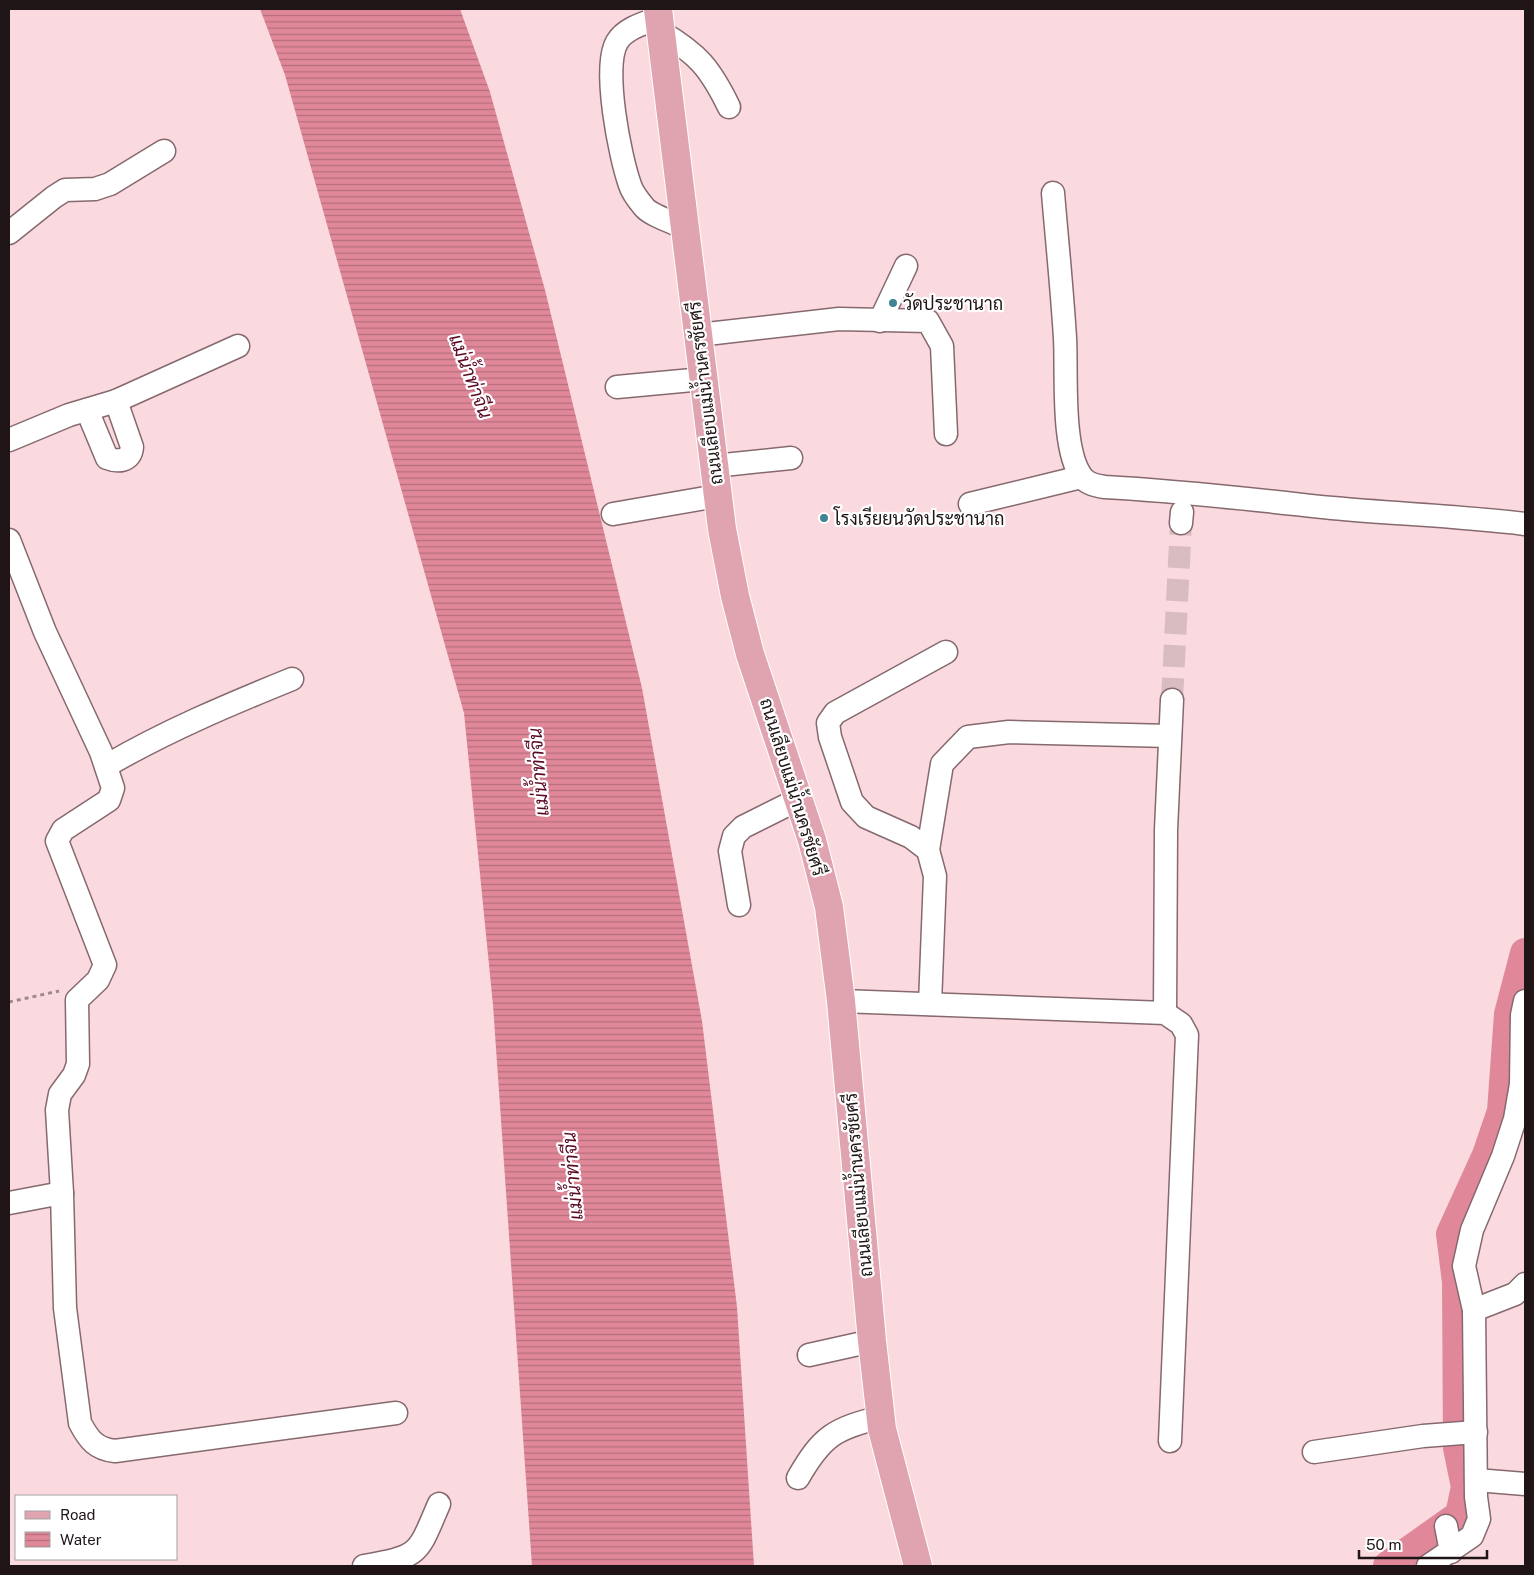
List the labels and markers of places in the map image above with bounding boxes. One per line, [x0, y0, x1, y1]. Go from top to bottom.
place label: วัดประชานาถ [903, 293, 1003, 314]
marker: วัดประชานาถ [887, 297, 899, 309]
place label: โรงเรียยนวัดประชานาถ [833, 506, 1004, 529]
marker: โรงเรียยนวัดประชานาถ [818, 512, 830, 524]

